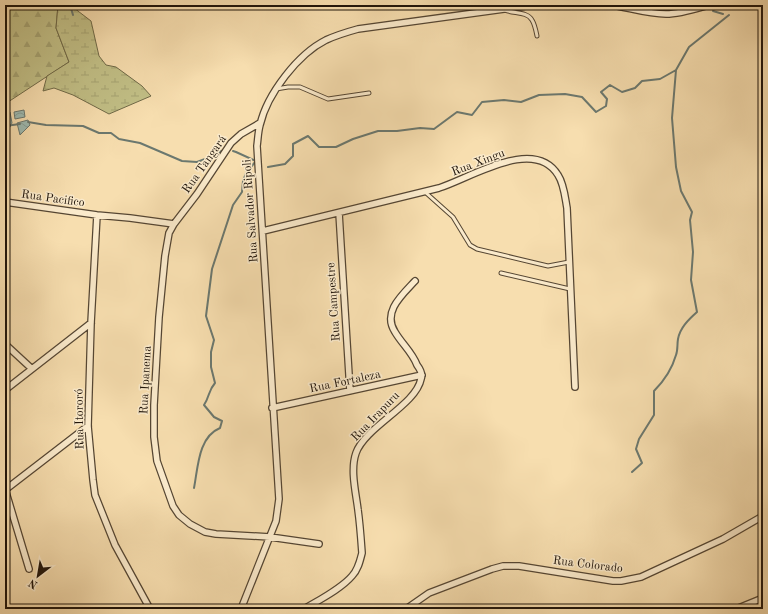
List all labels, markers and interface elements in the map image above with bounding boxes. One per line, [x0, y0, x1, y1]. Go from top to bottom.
street label: Rua Tangará [180, 133, 229, 196]
street label: Rua Xingu [450, 147, 507, 179]
street label: Rua Salvador Ripoli [241, 159, 261, 263]
street label: Rua Pacifico [20, 189, 85, 209]
street label: Rua Campestre [325, 261, 343, 342]
street label: Rua Ipanema [138, 345, 154, 415]
street label: Rua Fortaleza [308, 369, 382, 395]
street label: Rua Itororó [73, 388, 87, 450]
street label: Rua Irapuru [349, 389, 403, 444]
street label: Rua Colorado [552, 555, 624, 575]
north arrow [18, 556, 58, 596]
text: N [27, 576, 40, 590]

